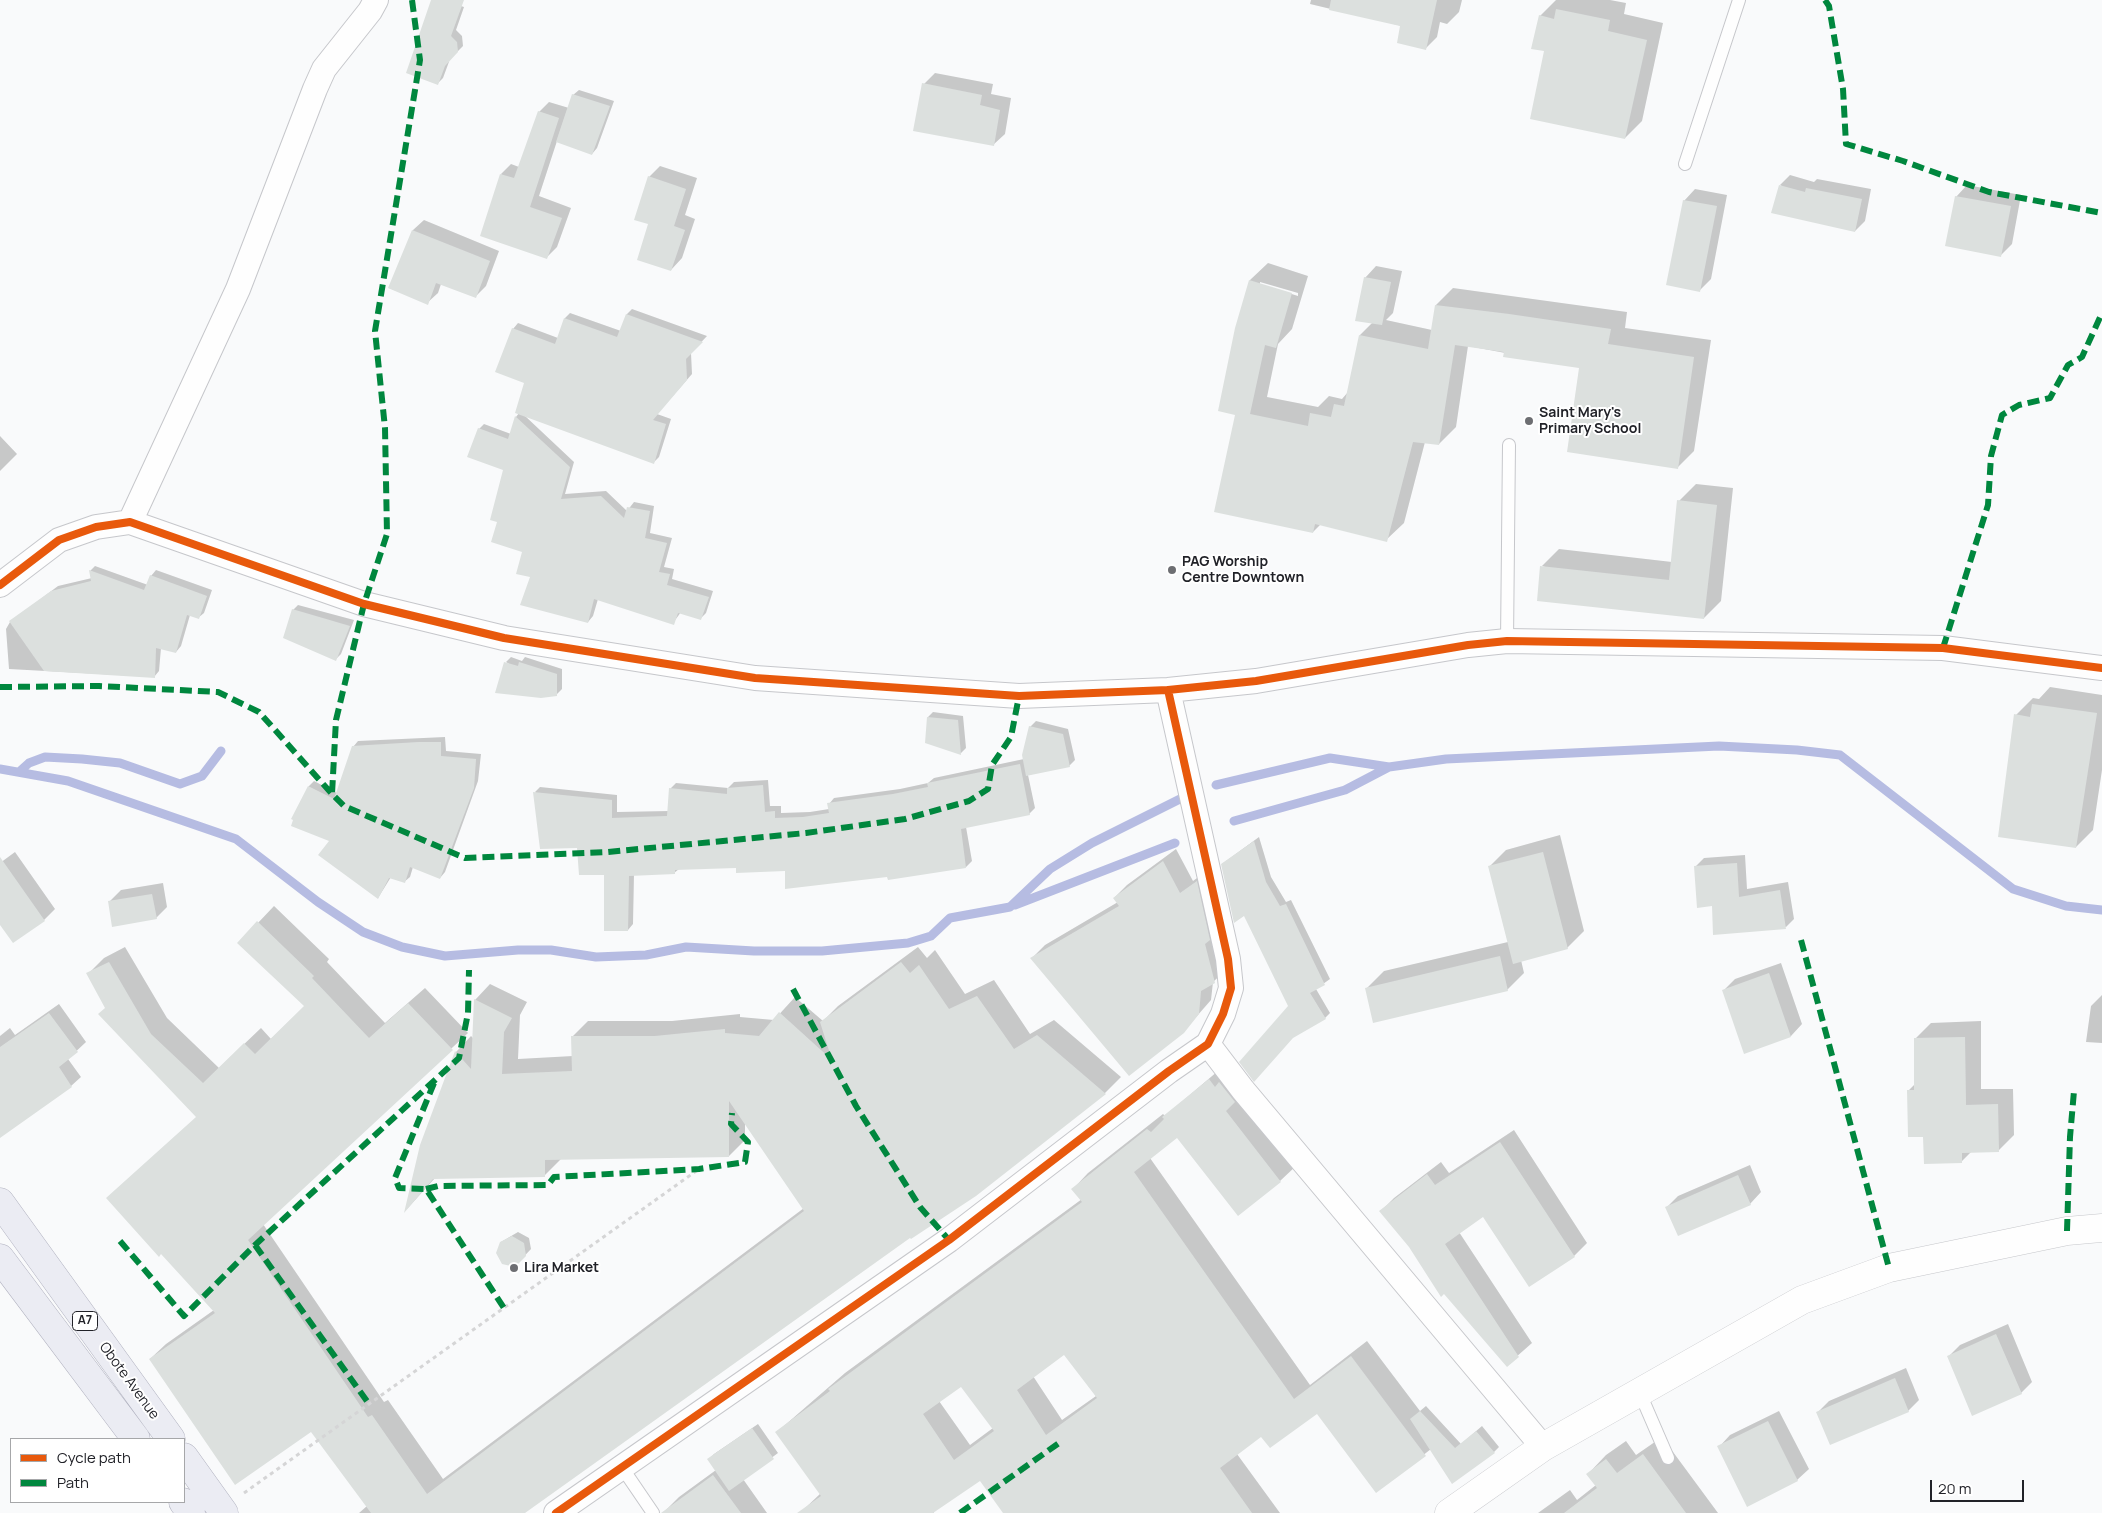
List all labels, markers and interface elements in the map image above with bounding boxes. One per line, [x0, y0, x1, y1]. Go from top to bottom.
place label: Saint Mary's Primary School [1539, 405, 1641, 438]
marker: Saint Mary's Primary School [1523, 415, 1535, 427]
place label: PAG Worship Centre Downtown [1182, 554, 1304, 586]
marker: PAG Worship Centre Downtown [1166, 564, 1178, 576]
place label: Lira Market [524, 1260, 599, 1276]
marker: Lira Market [508, 1262, 520, 1274]
road number: A7 [72, 1312, 98, 1330]
street label: Obote Avenue [95, 1339, 163, 1423]
legend [10, 1438, 185, 1503]
text: Cycle path [57, 1447, 131, 1468]
scale bar [1932, 1470, 2026, 1502]
text: Path [57, 1472, 89, 1493]
text: 20 m [1938, 1478, 1971, 1499]

